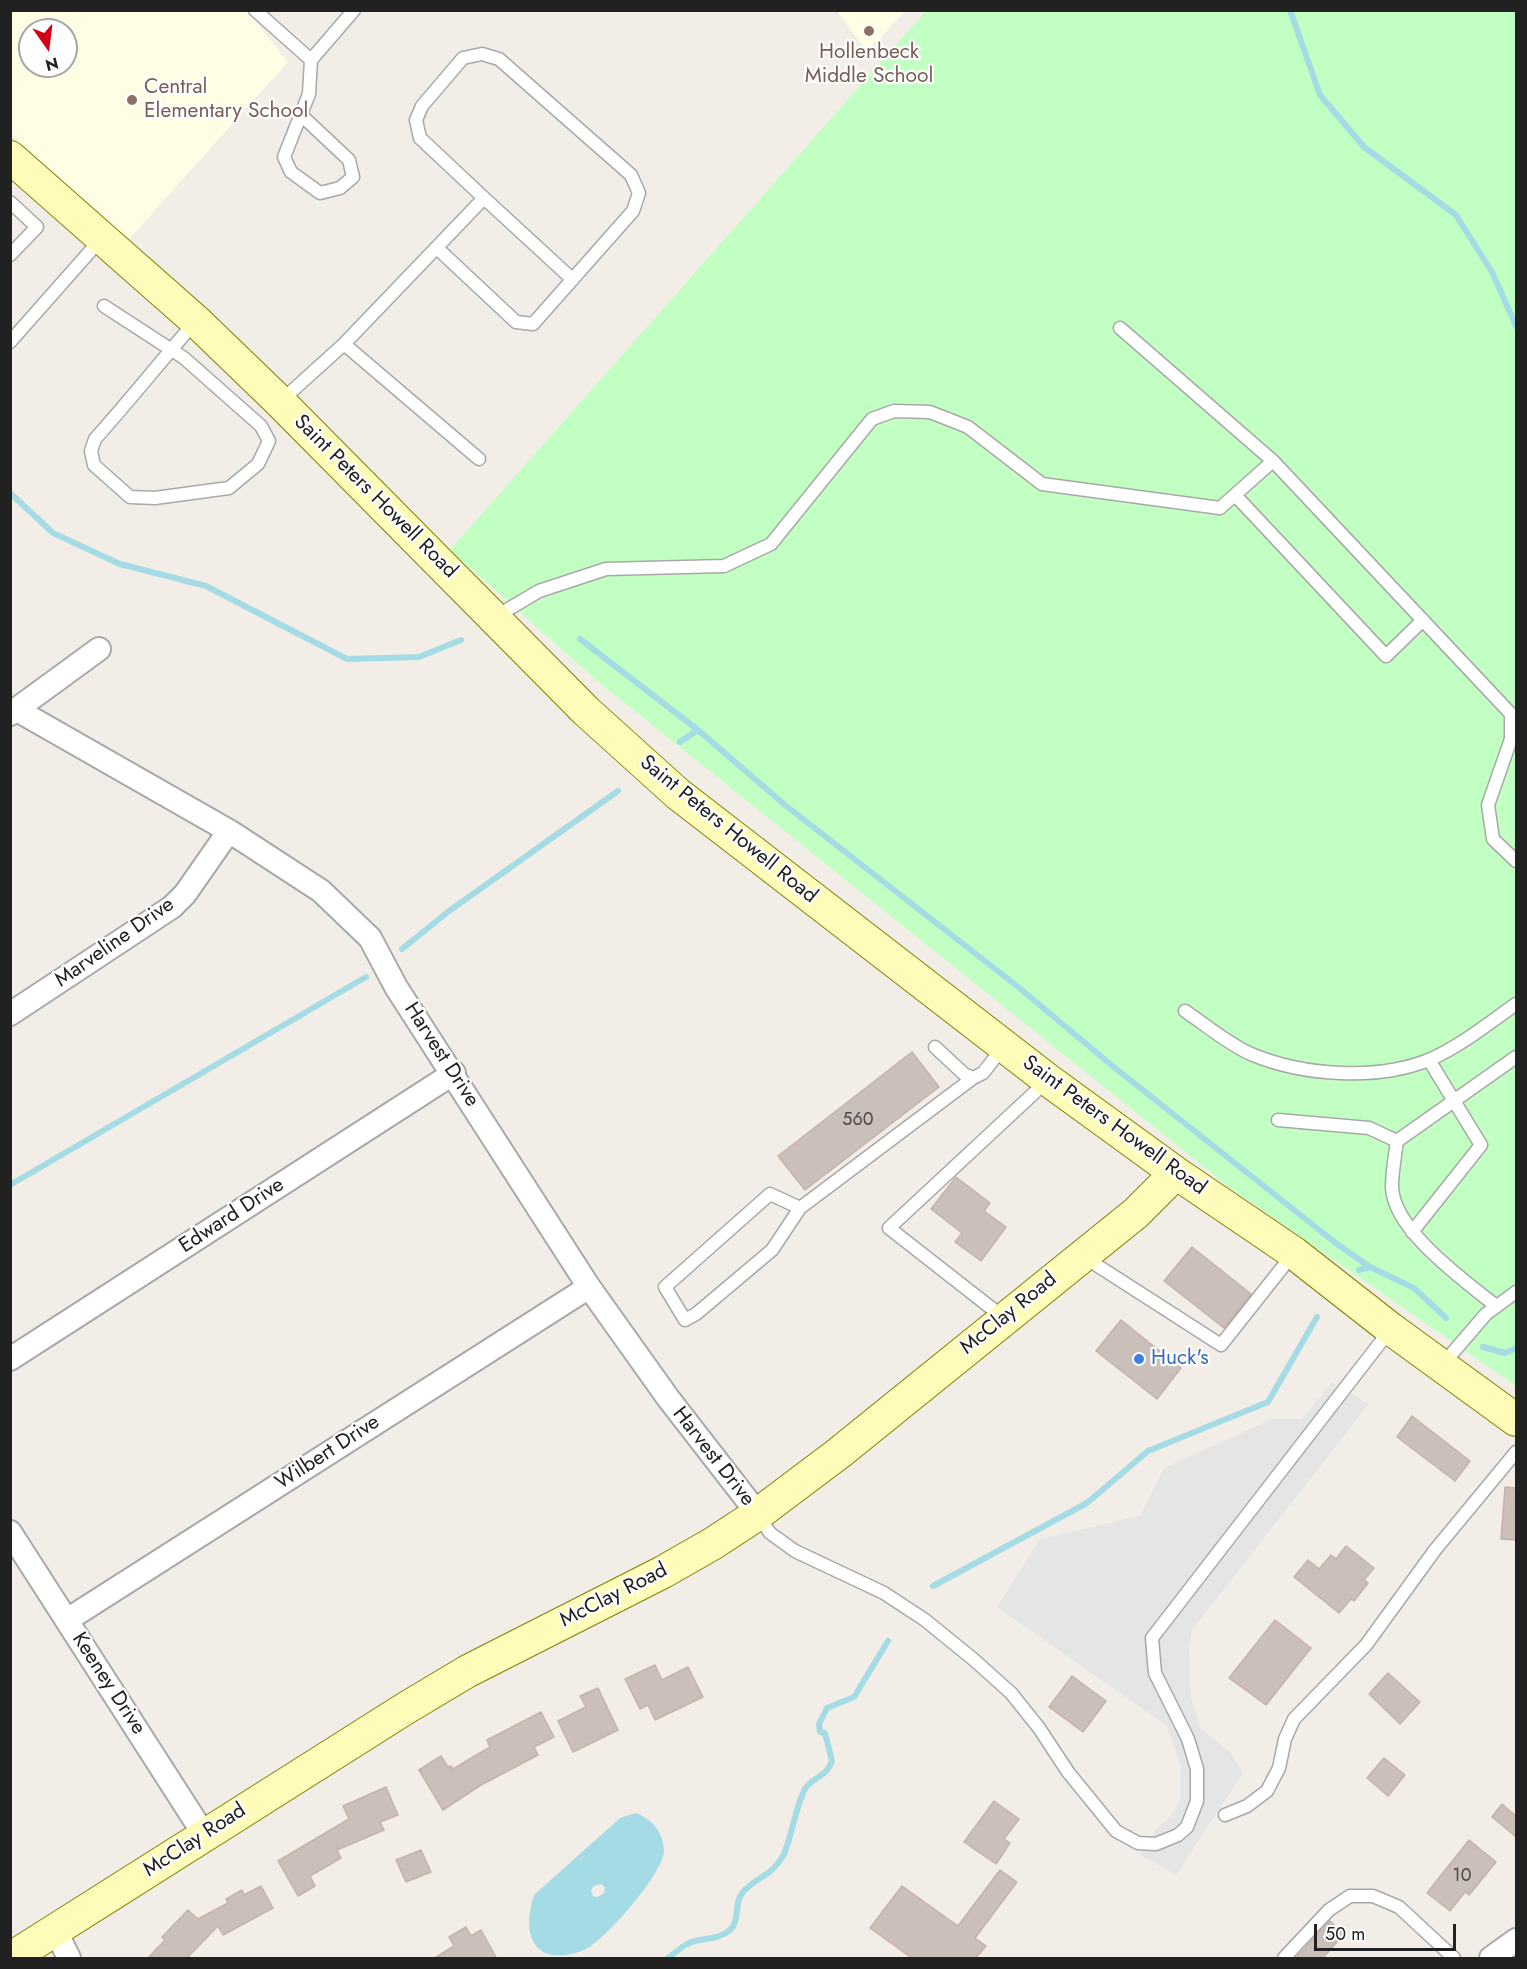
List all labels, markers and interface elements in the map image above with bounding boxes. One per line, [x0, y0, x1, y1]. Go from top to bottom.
north arrow [18, 18, 78, 78]
marker: Hollenbeck Middle School [862, 24, 876, 38]
place label: Hollenbeck Middle School [805, 40, 933, 90]
text: N [43, 51, 61, 77]
place label: Central Elementary School [144, 75, 308, 125]
marker: Central Elementary School [125, 93, 139, 107]
street label: Saint Peters Howell Road [288, 410, 462, 584]
street label: Saint Peters Howell Road [634, 751, 822, 909]
street label: Marveline Drive [51, 893, 179, 993]
street label: Harvest Drive [398, 998, 484, 1112]
street label: Saint Peters Howell Road [1017, 1051, 1211, 1201]
house number: 560 [842, 1110, 874, 1132]
street label: Edward Drive [175, 1173, 289, 1259]
street label: McClay Road [956, 1267, 1062, 1361]
place label: Huck's [1151, 1346, 1209, 1372]
marker: Huck's [1132, 1352, 1146, 1366]
street label: Harvest Drive [666, 1402, 760, 1512]
street label: Wilbert Drive [271, 1410, 385, 1496]
street label: McClay Road [556, 1558, 672, 1634]
street label: Keeney Drive [66, 1628, 150, 1740]
street label: McClay Road [139, 1799, 251, 1883]
house number: 10 [1453, 1866, 1471, 1888]
scale bar [1317, 1912, 1460, 1950]
text: 50 m [1325, 1921, 1365, 1947]

